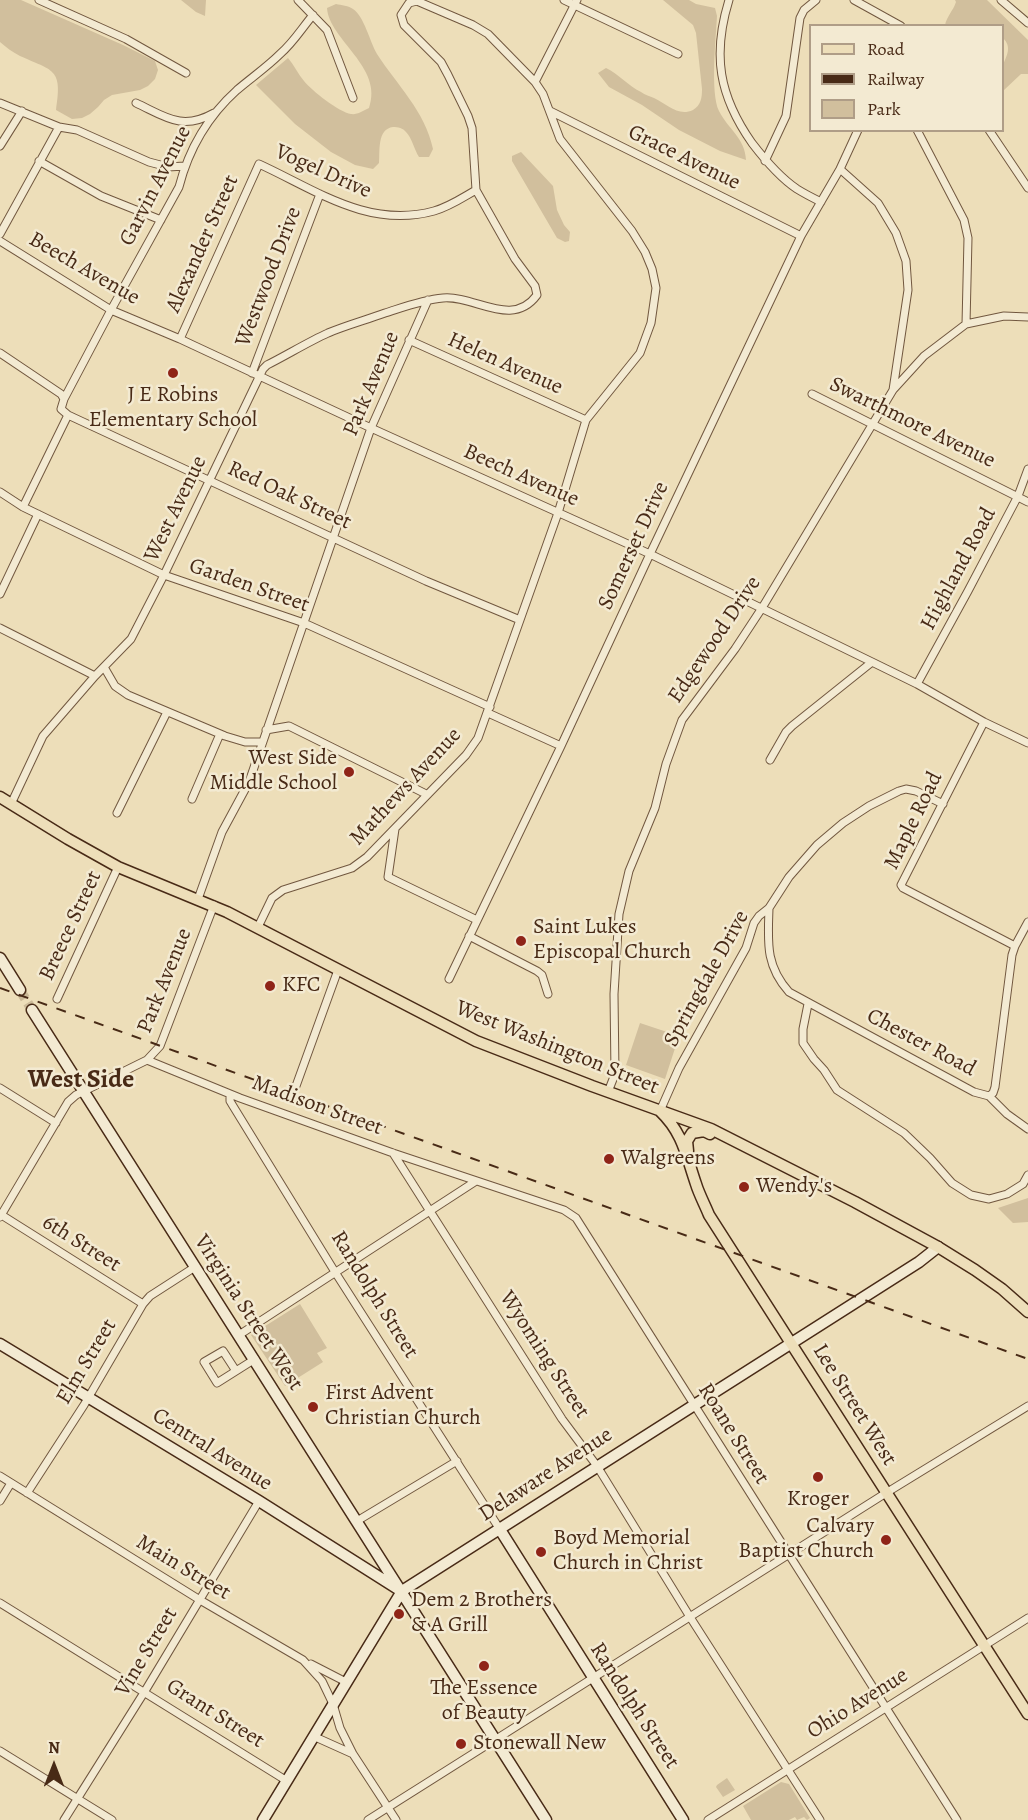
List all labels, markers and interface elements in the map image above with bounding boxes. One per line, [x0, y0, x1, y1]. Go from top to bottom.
legend [809, 24, 1004, 132]
text: Road [867, 37, 904, 61]
text: Railway [867, 67, 924, 91]
text: Park [867, 97, 901, 121]
street label: Grace Avenue [624, 120, 744, 196]
street label: Garvin Avenue [114, 121, 198, 251]
street label: Vogel Drive [271, 139, 375, 205]
street label: Alexander Street [161, 171, 245, 317]
street label: Westwood Drive [230, 203, 308, 351]
street label: Beech Avenue [24, 227, 144, 311]
street label: Helen Avenue [443, 327, 567, 401]
street label: Park Avenue [338, 328, 406, 440]
marker: J E Robins Elementary School [166, 366, 180, 380]
street label: Swarthmore Avenue [825, 371, 999, 475]
place label: J E Robins Elementary School [89, 383, 257, 434]
street label: Beech Avenue [459, 439, 583, 513]
street label: West Avenue [139, 452, 213, 566]
street label: Red Oak Street [223, 456, 355, 536]
street label: Somerset Drive [593, 478, 675, 614]
street label: Highland Road [916, 503, 1002, 635]
street label: Garden Street [186, 553, 312, 619]
street label: Edgewood Drive [663, 571, 767, 709]
street label: Mathews Avenue [345, 723, 467, 851]
place label: West Side Middle School [210, 746, 337, 798]
marker: West Side Middle School [342, 765, 356, 779]
street label: Maple Road [879, 768, 949, 874]
street label: Breece Street [34, 867, 108, 985]
street label: Springdale Drive [659, 906, 755, 1052]
place label: Saint Lukes Episcopal Church [533, 915, 691, 966]
street label: Park Avenue [132, 925, 198, 1037]
marker: Saint Lukes Episcopal Church [514, 934, 528, 948]
place label: KFC [282, 973, 321, 999]
marker: KFC [263, 979, 277, 993]
street label: West Washington Street [452, 995, 662, 1101]
street label: Chester Road [862, 1003, 980, 1083]
district label: West Side [28, 1065, 134, 1097]
street label: Madison Street [248, 1070, 386, 1142]
place label: Walgreens [621, 1146, 715, 1172]
marker: Walgreens [602, 1152, 616, 1166]
place label: Wendy's [756, 1174, 832, 1200]
marker: Wendy's [737, 1180, 751, 1194]
street label: 6th Street [37, 1210, 125, 1278]
street label: Randolph Street [324, 1226, 424, 1364]
street label: Virginia Street West [188, 1230, 308, 1396]
street label: Wyoming Street [493, 1286, 595, 1424]
street label: Elm Street [51, 1314, 123, 1410]
street label: Lee Street West [806, 1339, 902, 1471]
street label: Roane Street [692, 1379, 774, 1489]
place label: First Advent Christian Church [325, 1381, 481, 1432]
marker: First Advent Christian Church [306, 1400, 320, 1414]
street label: Central Avenue [147, 1403, 277, 1497]
street label: Delaware Avenue [474, 1422, 618, 1528]
marker: Kroger [811, 1470, 825, 1484]
place label: Kroger [787, 1487, 849, 1513]
place label: Calvary Baptist Church [738, 1514, 874, 1566]
place label: Boyd Memorial Church in Christ [553, 1526, 703, 1578]
street label: Main Street [131, 1530, 235, 1606]
marker: Calvary Baptist Church [879, 1533, 893, 1547]
marker: Boyd Memorial Church in Christ [534, 1545, 548, 1559]
place label: Dem 2 Brothers & A Grill [411, 1588, 552, 1640]
street label: Vine Street [110, 1603, 184, 1701]
marker: Dem 2 Brothers & A Grill [392, 1607, 406, 1621]
street label: Randolph Street [583, 1638, 685, 1774]
marker: The Essence of Beauty [477, 1659, 491, 1673]
street label: Ohio Avenue [803, 1663, 913, 1745]
street label: Grant Street [161, 1674, 269, 1754]
place label: The Essence of Beauty [430, 1676, 538, 1728]
place label: Stonewall New [473, 1731, 606, 1757]
north arrow [24, 1736, 84, 1796]
text: N [48, 1737, 60, 1759]
marker: Stonewall New [454, 1737, 468, 1751]

